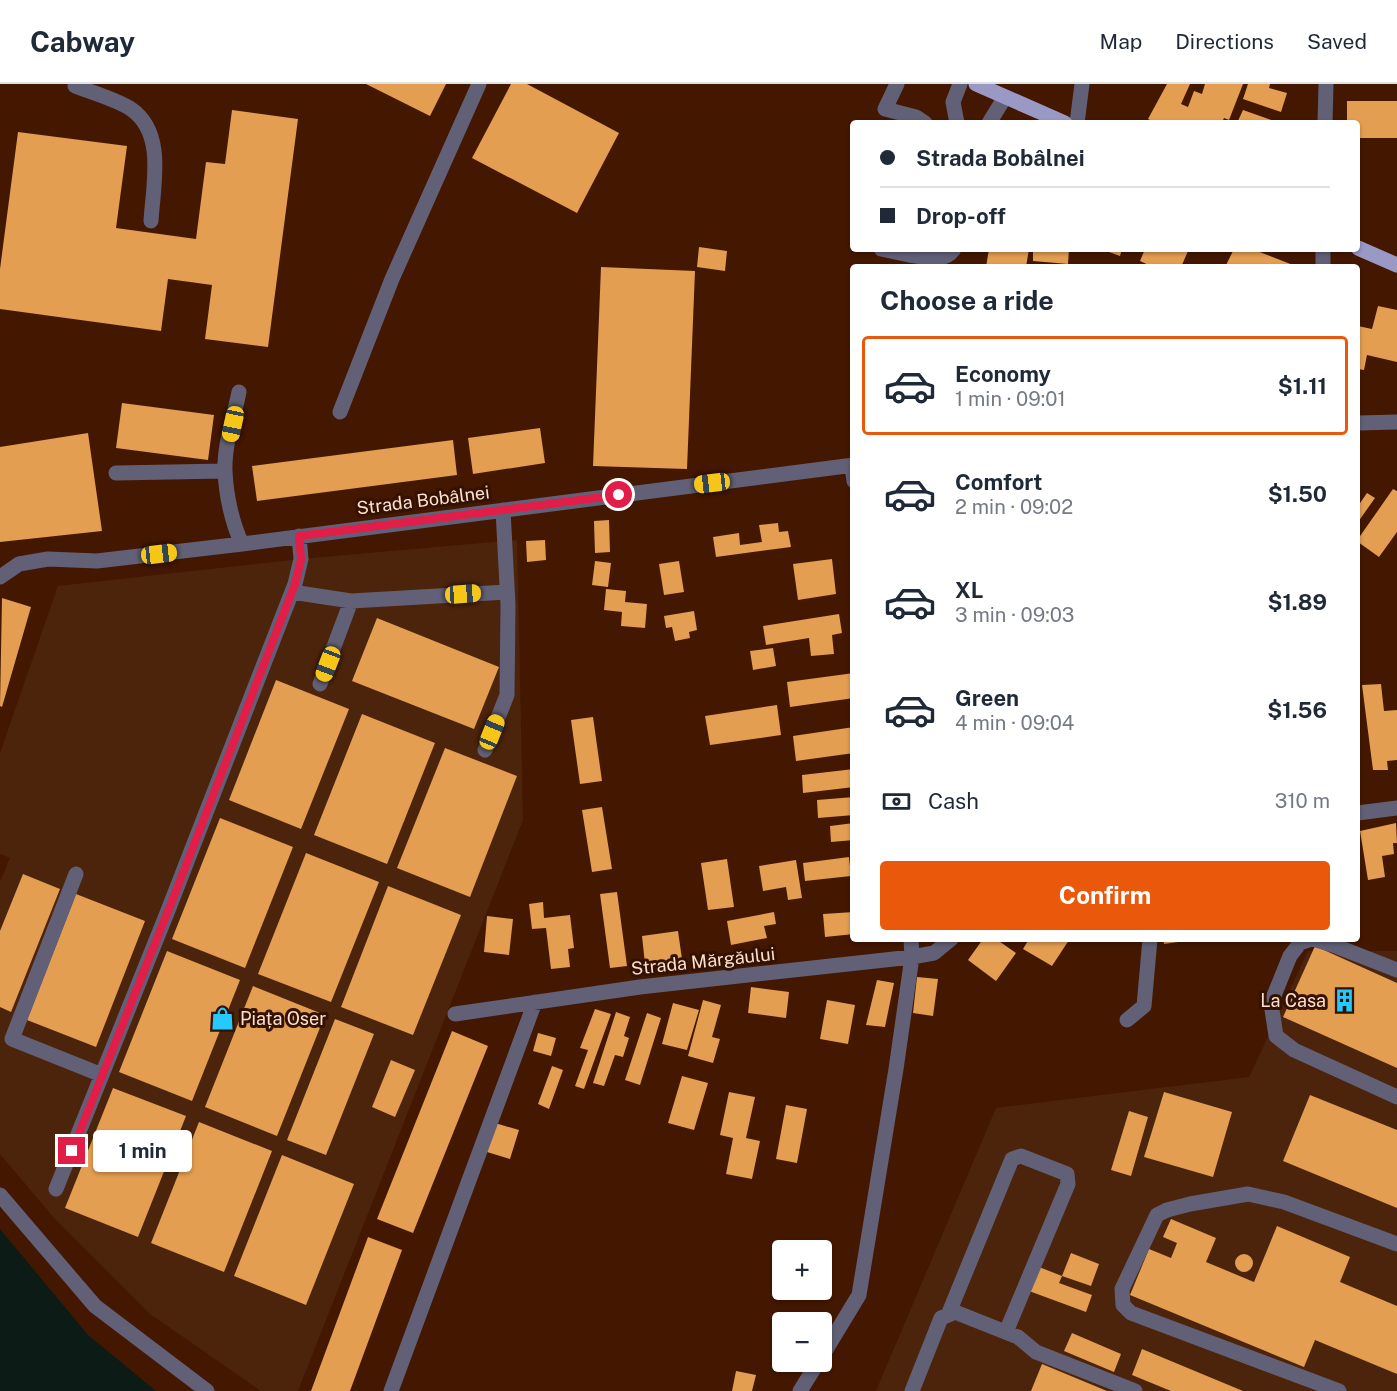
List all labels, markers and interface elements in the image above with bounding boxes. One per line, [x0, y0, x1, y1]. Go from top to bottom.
text: Cabway [30, 25, 135, 58]
text: Map [1100, 29, 1142, 54]
text: Directions [1175, 29, 1274, 54]
text: Saved [1307, 29, 1367, 54]
text: Strada Bobâlnei [916, 145, 1085, 171]
text: Drop-off [916, 203, 1006, 229]
text: Choose a ride [880, 284, 1054, 316]
icon: car [883, 359, 937, 413]
text: Economy [955, 361, 1051, 387]
text: $1.11 [1278, 373, 1327, 399]
text: 1 min · 09:01 [955, 387, 1066, 411]
car [220, 405, 246, 443]
icon: car [883, 467, 937, 521]
text: Comfort [955, 469, 1042, 495]
car [693, 472, 731, 494]
street label: Strada Bobâlnei [355, 481, 491, 519]
route start [605, 481, 632, 508]
text: $1.50 [1268, 481, 1327, 507]
text: 2 min · 09:02 [955, 495, 1073, 519]
car [140, 543, 178, 565]
icon: car [883, 575, 937, 629]
text: XL [955, 577, 983, 603]
car [444, 584, 482, 604]
text: $1.89 [1267, 589, 1327, 615]
text: 3 min · 09:03 [955, 603, 1074, 627]
car [313, 644, 343, 684]
icon: car [883, 683, 937, 737]
text: Green [955, 685, 1019, 711]
text: $1.56 [1267, 697, 1327, 723]
text: 4 min · 09:04 [955, 711, 1074, 735]
car [477, 712, 507, 752]
icon: cash [880, 785, 913, 818]
text: Cash [928, 788, 979, 814]
text: 310 m [1275, 789, 1330, 813]
button: Confirm [880, 861, 1330, 930]
street label: Strada Mărgăului [630, 943, 776, 979]
building icon: La Casa [1331, 987, 1357, 1013]
place label: La Casa [1260, 990, 1326, 1011]
shop icon: Piața Oser [209, 1005, 235, 1031]
place label: Piața Oser [240, 1008, 326, 1029]
callout: 1 min [93, 1130, 192, 1172]
route end [58, 1137, 85, 1164]
text: 1 min [118, 1139, 167, 1163]
map controls [772, 1240, 832, 1372]
button: + [772, 1240, 832, 1300]
button: − [772, 1312, 832, 1372]

